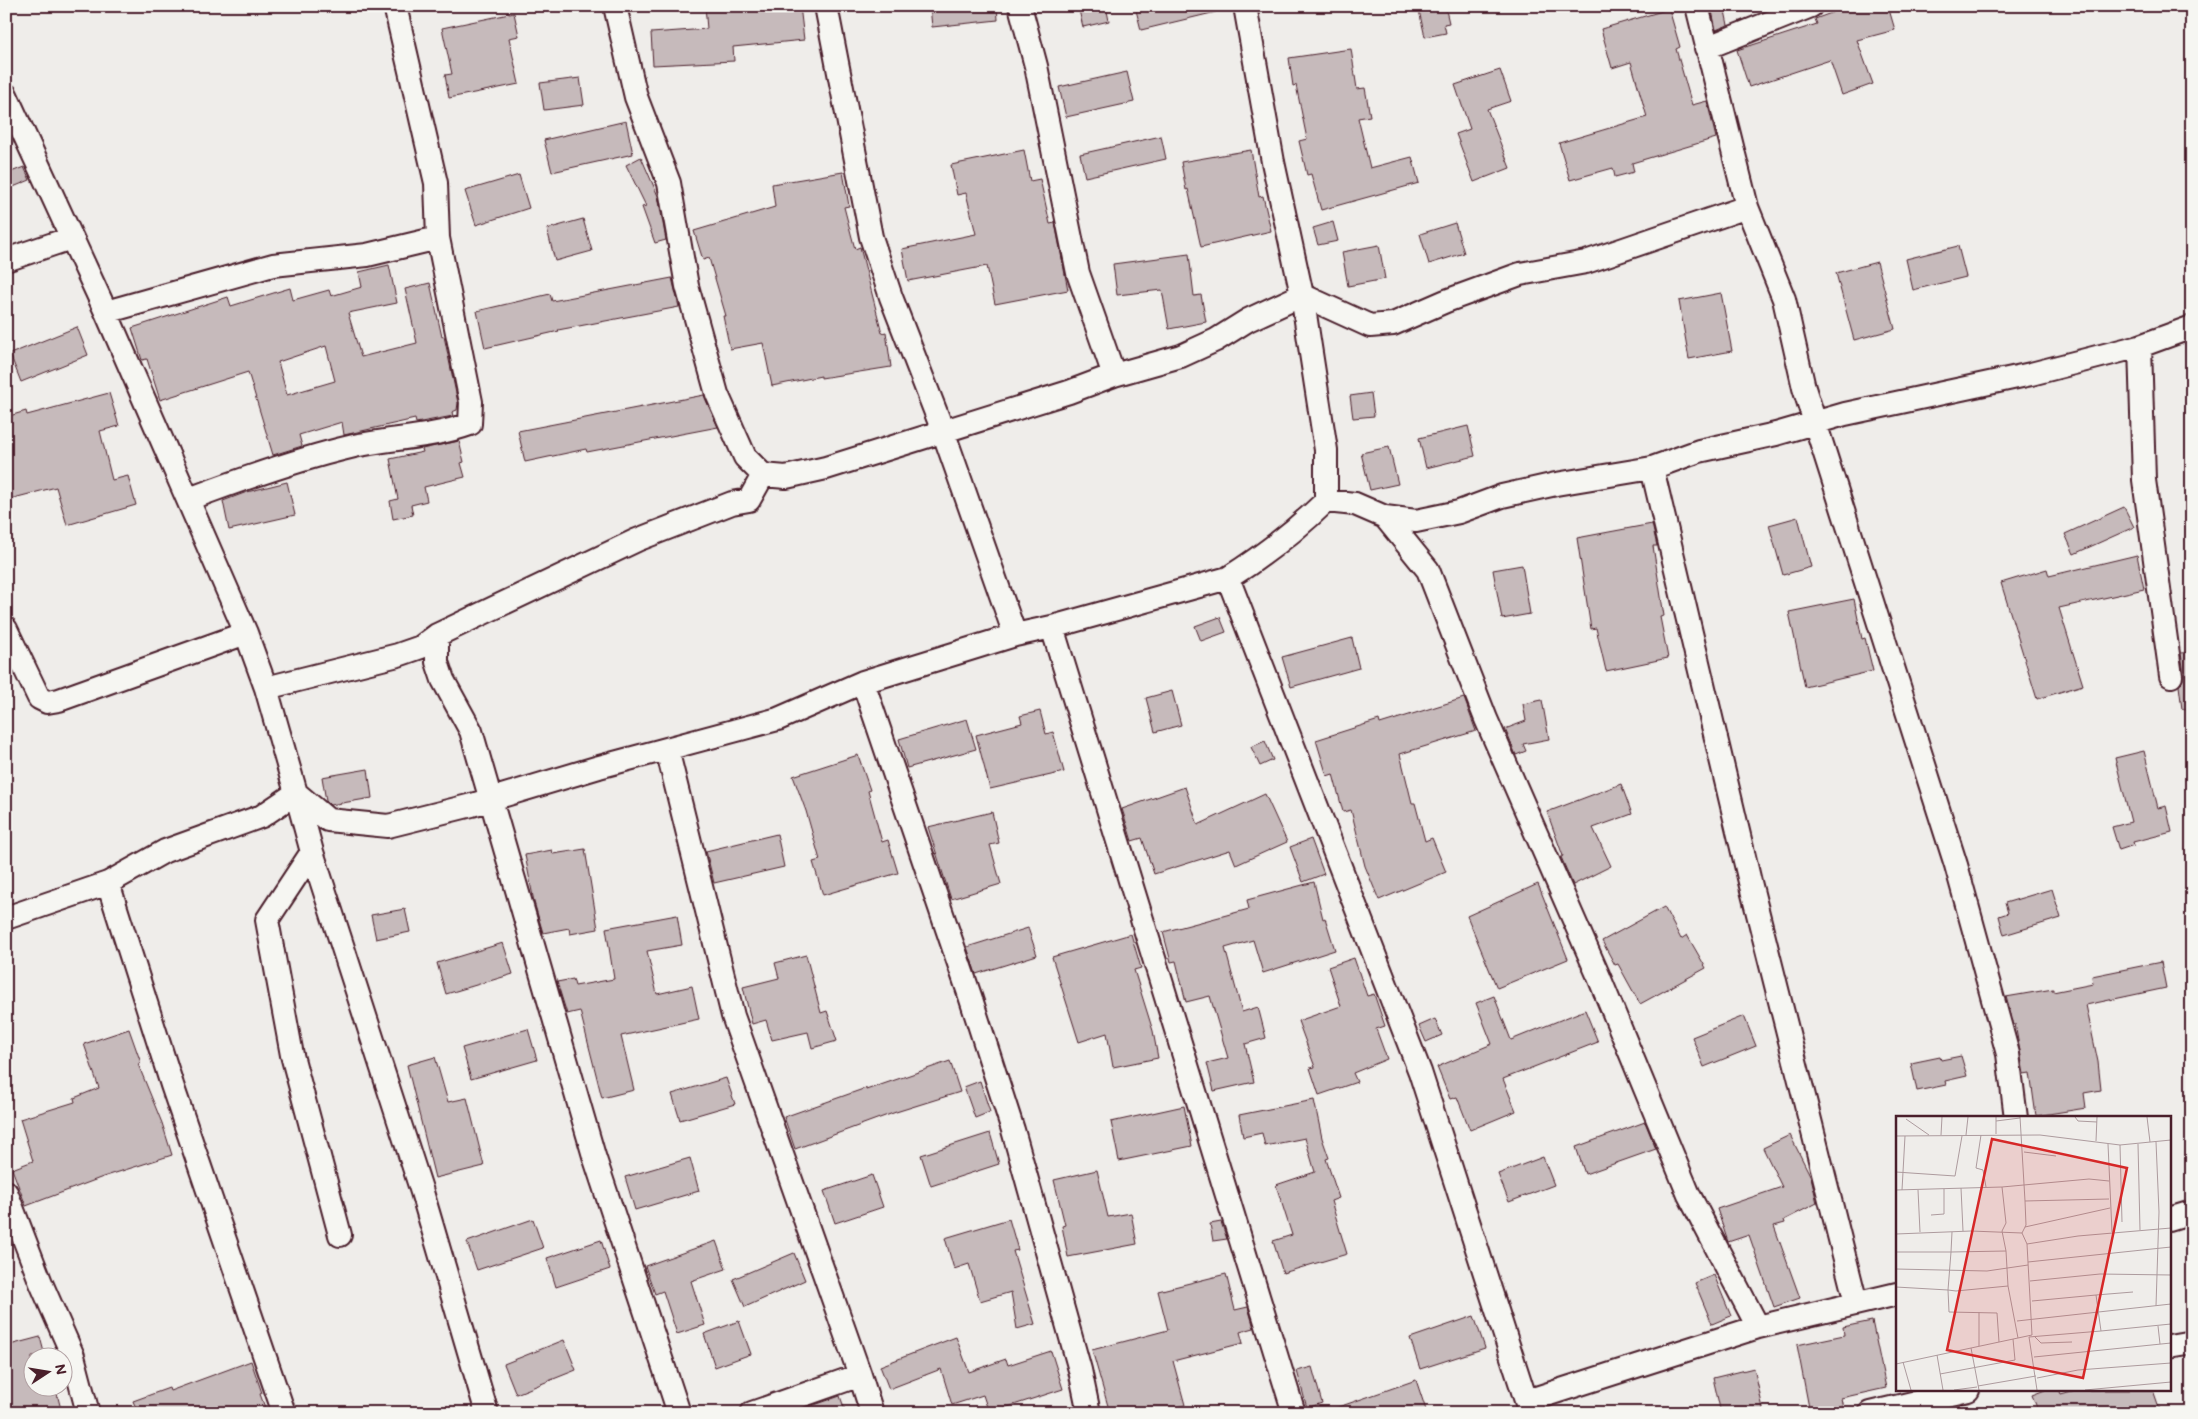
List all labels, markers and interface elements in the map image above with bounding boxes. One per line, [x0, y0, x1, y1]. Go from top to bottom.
inset map [1896, 1116, 2170, 1392]
north arrow [22, 1346, 72, 1396]
text: N [51, 1362, 72, 1376]

